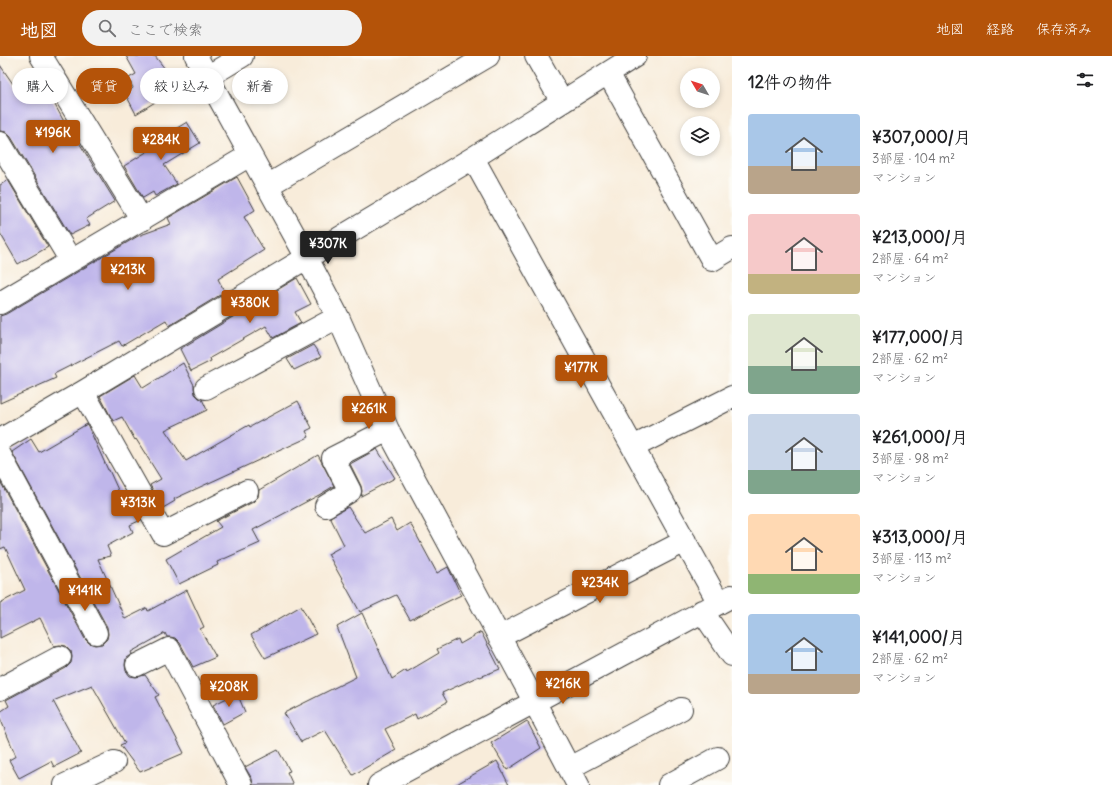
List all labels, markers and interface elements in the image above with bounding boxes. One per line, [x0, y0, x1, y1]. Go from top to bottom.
search box [82, 10, 362, 46]
icon: search [96, 17, 118, 39]
text: 地図 [20, 18, 58, 42]
text: ここで検索 [128, 20, 203, 39]
text: 地図 [936, 20, 964, 38]
text: 経路 [986, 20, 1014, 38]
text: 保存済み [1036, 20, 1092, 38]
chip: 購入 [12, 68, 68, 104]
chip: 賃貸 [76, 68, 132, 104]
chip: 絞り込み [140, 68, 224, 104]
chip: 新着 [232, 68, 288, 104]
north arrow [680, 68, 720, 108]
map controls [680, 68, 720, 156]
icon: filters [1074, 69, 1096, 91]
text: 12件の物件 [748, 71, 832, 93]
button: layers [680, 116, 720, 156]
pin: ¥196K [25, 120, 81, 154]
text: ¥196K [35, 124, 71, 141]
text: ¥307,000/月 [872, 126, 971, 148]
pin: ¥284K [133, 127, 189, 161]
icon: home [780, 130, 828, 178]
text: ¥284K [142, 131, 180, 148]
text: 3部屋 · 104 m² [872, 150, 955, 167]
text: マンション [872, 169, 936, 186]
text: ¥213,000/月 [872, 226, 968, 248]
icon: home [780, 230, 828, 278]
pin: ¥307K [300, 231, 356, 265]
text: ¥307K [309, 235, 347, 252]
text: 2部屋 · 64 m² [872, 250, 949, 267]
pin: ¥213K [100, 257, 156, 291]
text: ¥213K [110, 261, 146, 278]
text: マンション [872, 269, 936, 286]
pin: ¥380K [222, 290, 278, 324]
text: ¥380K [230, 294, 270, 311]
text: ¥177,000/月 [872, 326, 965, 348]
icon: home [780, 330, 828, 378]
text: 2部屋 · 62 m² [872, 350, 948, 367]
pin: ¥177K [553, 355, 609, 389]
text: ¥177K [564, 359, 598, 376]
text: マンション [872, 369, 936, 386]
pin: ¥261K [341, 396, 397, 430]
text: ¥261K [351, 400, 387, 417]
text: ¥261,000/月 [872, 426, 968, 448]
icon: home [780, 430, 828, 478]
text: 3部屋 · 98 m² [872, 450, 949, 467]
text: マンション [872, 469, 936, 486]
pin: ¥313K [110, 490, 166, 524]
text: ¥313K [120, 494, 156, 511]
text: ¥313,000/月 [872, 526, 968, 548]
icon: home [780, 530, 828, 578]
text: 3部屋 · 113 m² [872, 550, 952, 567]
text: マンション [872, 569, 936, 586]
pin: ¥234K [572, 570, 628, 604]
text: ¥234K [581, 574, 619, 591]
pin: ¥141K [57, 578, 113, 612]
text: ¥141K [68, 582, 102, 599]
text: ¥141,000/月 [872, 626, 965, 648]
icon: home [780, 630, 828, 678]
text: 2部屋 · 62 m² [872, 650, 948, 667]
text: マンション [872, 669, 936, 686]
pin: ¥216K [535, 671, 591, 705]
pin: ¥208K [201, 674, 257, 708]
text: ¥216K [545, 675, 581, 692]
text: ¥208K [210, 678, 248, 695]

